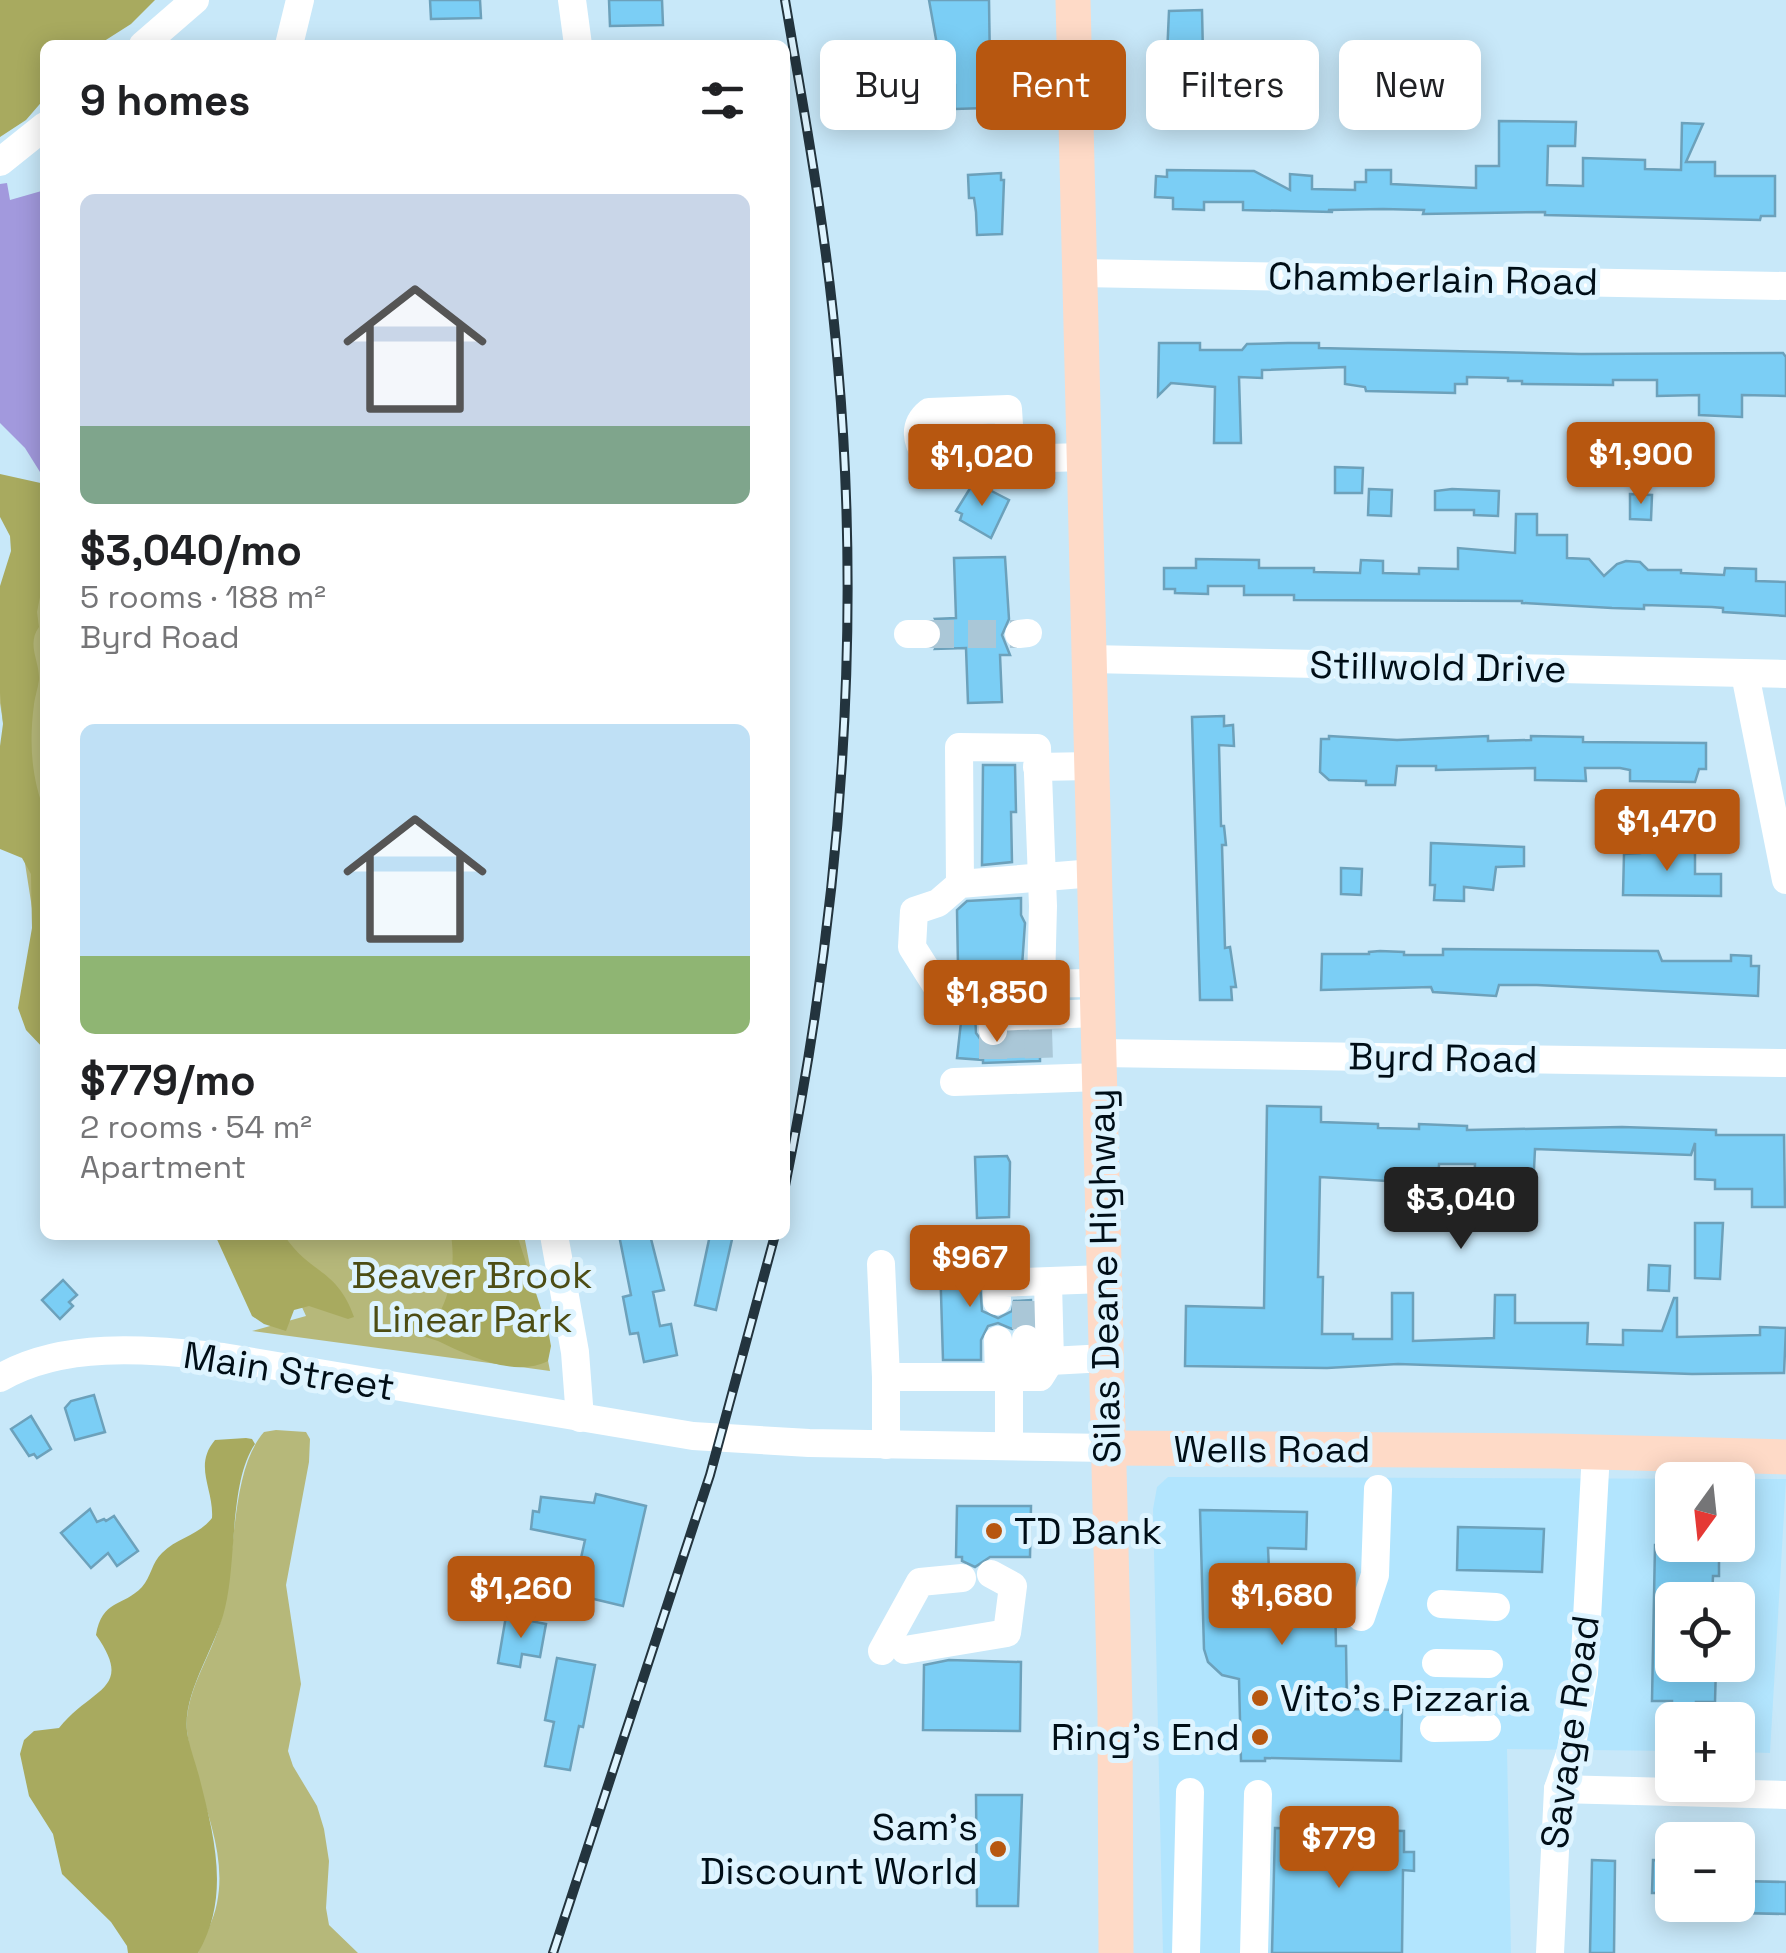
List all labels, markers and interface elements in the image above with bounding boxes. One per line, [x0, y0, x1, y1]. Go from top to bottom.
chip: Buy [820, 40, 956, 130]
chip: Rent [976, 40, 1126, 130]
chip: Filters [1146, 40, 1319, 130]
chip: New [1339, 40, 1481, 130]
icon: filters [695, 73, 750, 128]
text: 9 homes [80, 74, 250, 127]
street label: Chamberlain Road [1267, 252, 1599, 306]
icon: home [325, 259, 505, 439]
pin: $1,900 [1560, 422, 1722, 507]
pin: $1,020 [901, 424, 1063, 509]
text: $1,900 [1589, 434, 1693, 474]
text: $1,020 [930, 436, 1034, 476]
text: $3,040/mo [80, 524, 302, 577]
text: 5 rooms · 188 m² [80, 577, 326, 617]
text: Byrd Road [80, 617, 240, 657]
street label: Stillwold Drive [1309, 641, 1567, 693]
icon: home [325, 789, 505, 969]
pin: $1,470 [1586, 789, 1748, 874]
text: $1,470 [1617, 801, 1717, 841]
pin: $1,850 [916, 960, 1078, 1045]
text: $1,850 [946, 972, 1048, 1012]
street label: Byrd Road [1348, 1032, 1538, 1084]
text: $779/mo [80, 1054, 256, 1107]
street label: Silas Deane Highway [1077, 1088, 1131, 1464]
text: 2 rooms · 54 m² [80, 1107, 312, 1147]
text: Apartment [80, 1147, 246, 1187]
pin: $3,040 [1380, 1167, 1542, 1252]
text: $3,040 [1406, 1179, 1516, 1219]
pin: $967 [911, 1225, 1029, 1310]
text: $967 [932, 1237, 1008, 1277]
park label: Beaver Brook Linear Park [352, 1251, 592, 1343]
street label: Main Street [180, 1331, 398, 1411]
street label: Wells Road [1174, 1425, 1370, 1473]
north arrow [1655, 1462, 1755, 1562]
map controls [1655, 1462, 1755, 1922]
place label: TD Bank [1014, 1507, 1162, 1555]
marker: TD Bank [983, 1520, 1005, 1542]
pin: $1,260 [440, 1556, 602, 1641]
pin: $1,680 [1201, 1563, 1363, 1648]
text: $1,260 [470, 1568, 572, 1608]
text: $1,680 [1231, 1575, 1333, 1615]
button: locate [1655, 1582, 1755, 1682]
street label: Savage Road [1530, 1612, 1610, 1852]
place label: Vito's Pizzaria [1280, 1674, 1530, 1722]
marker: Vito's Pizzaria [1249, 1687, 1271, 1709]
button: + [1655, 1702, 1755, 1802]
place label: Ring's End [1051, 1713, 1240, 1761]
marker: Ring's End [1249, 1726, 1271, 1748]
place label: Sam's Discount World [700, 1803, 978, 1895]
pin: $779 [1280, 1806, 1398, 1891]
text: $779 [1302, 1818, 1376, 1858]
button: − [1655, 1822, 1755, 1922]
marker: Sam's Discount World [987, 1838, 1009, 1860]

